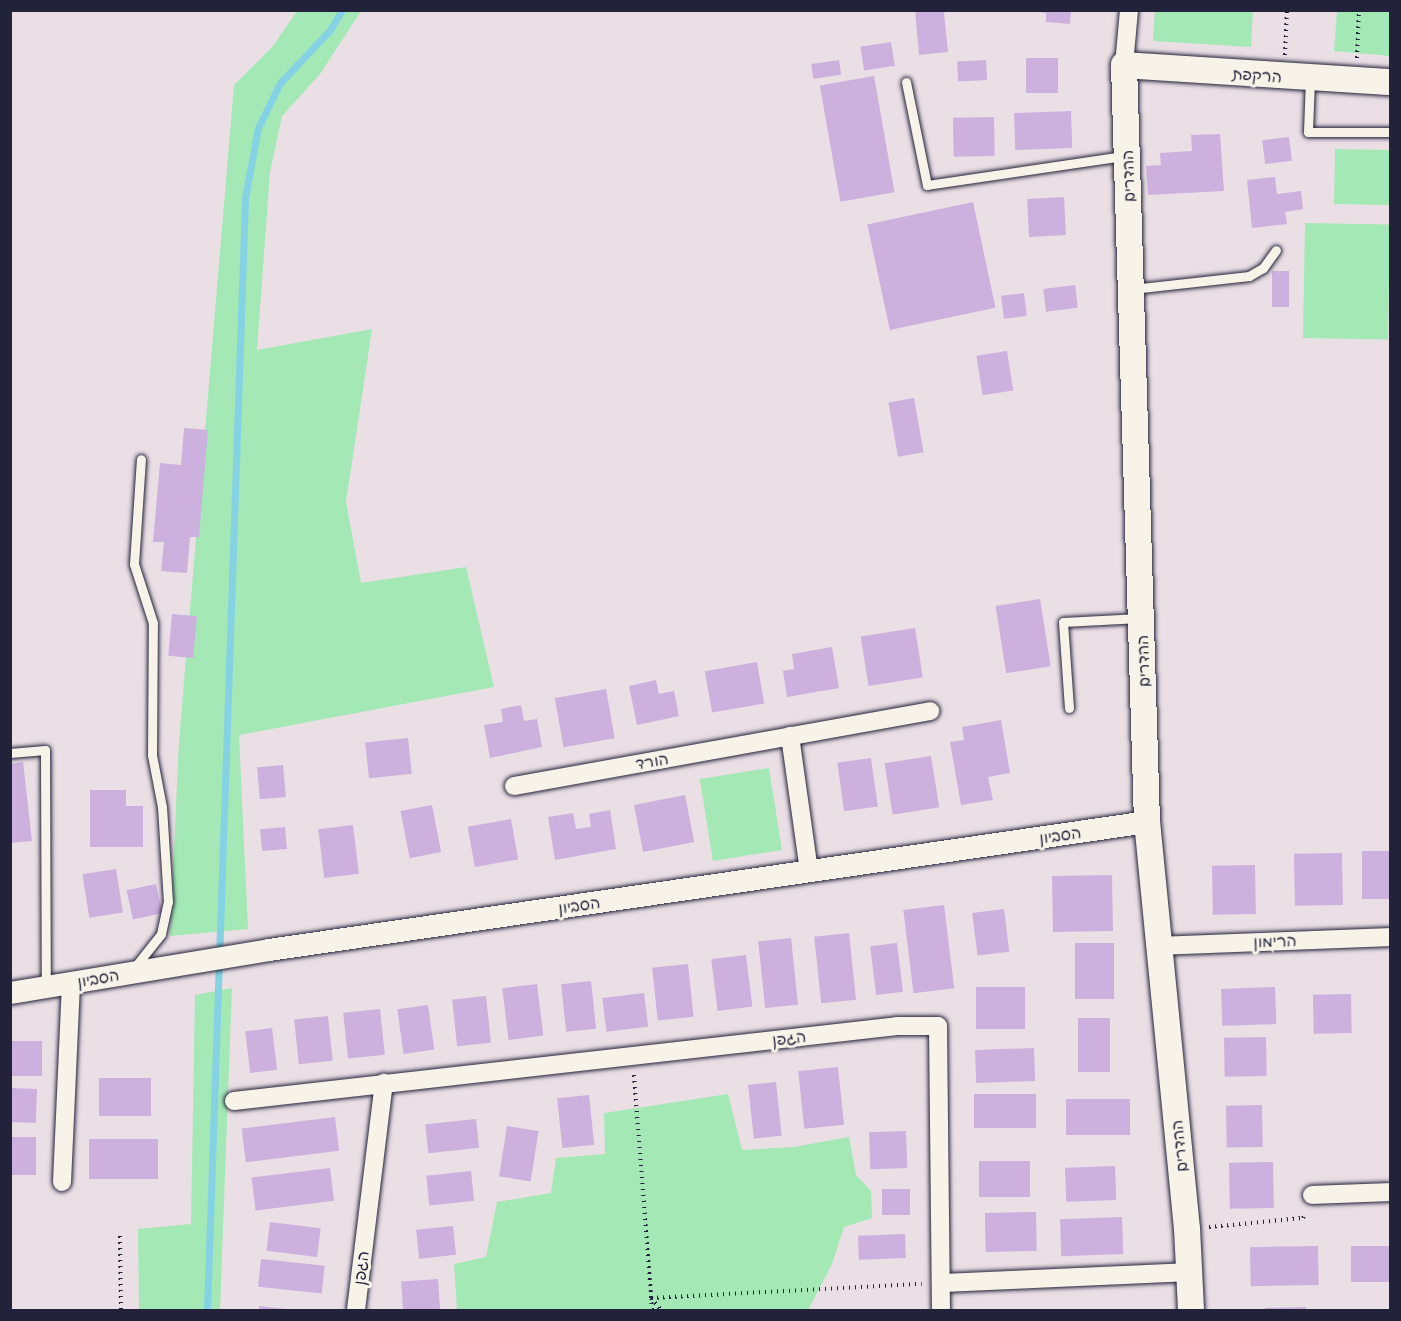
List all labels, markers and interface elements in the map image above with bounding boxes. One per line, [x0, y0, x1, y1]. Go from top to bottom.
street label: הרקפת [1231, 64, 1283, 86]
street label: ההדרים [1117, 150, 1139, 202]
street label: ההדרים [1132, 635, 1154, 687]
street label: הורד [634, 749, 670, 773]
street label: הסביון [1038, 823, 1082, 847]
street label: הסביון [557, 893, 601, 917]
street label: הרימון [1253, 931, 1297, 951]
street label: הסביון [75, 965, 121, 991]
street label: הגפן [771, 1026, 807, 1050]
street label: ההדרים [1167, 1119, 1191, 1173]
street label: הגפן [349, 1250, 373, 1286]

